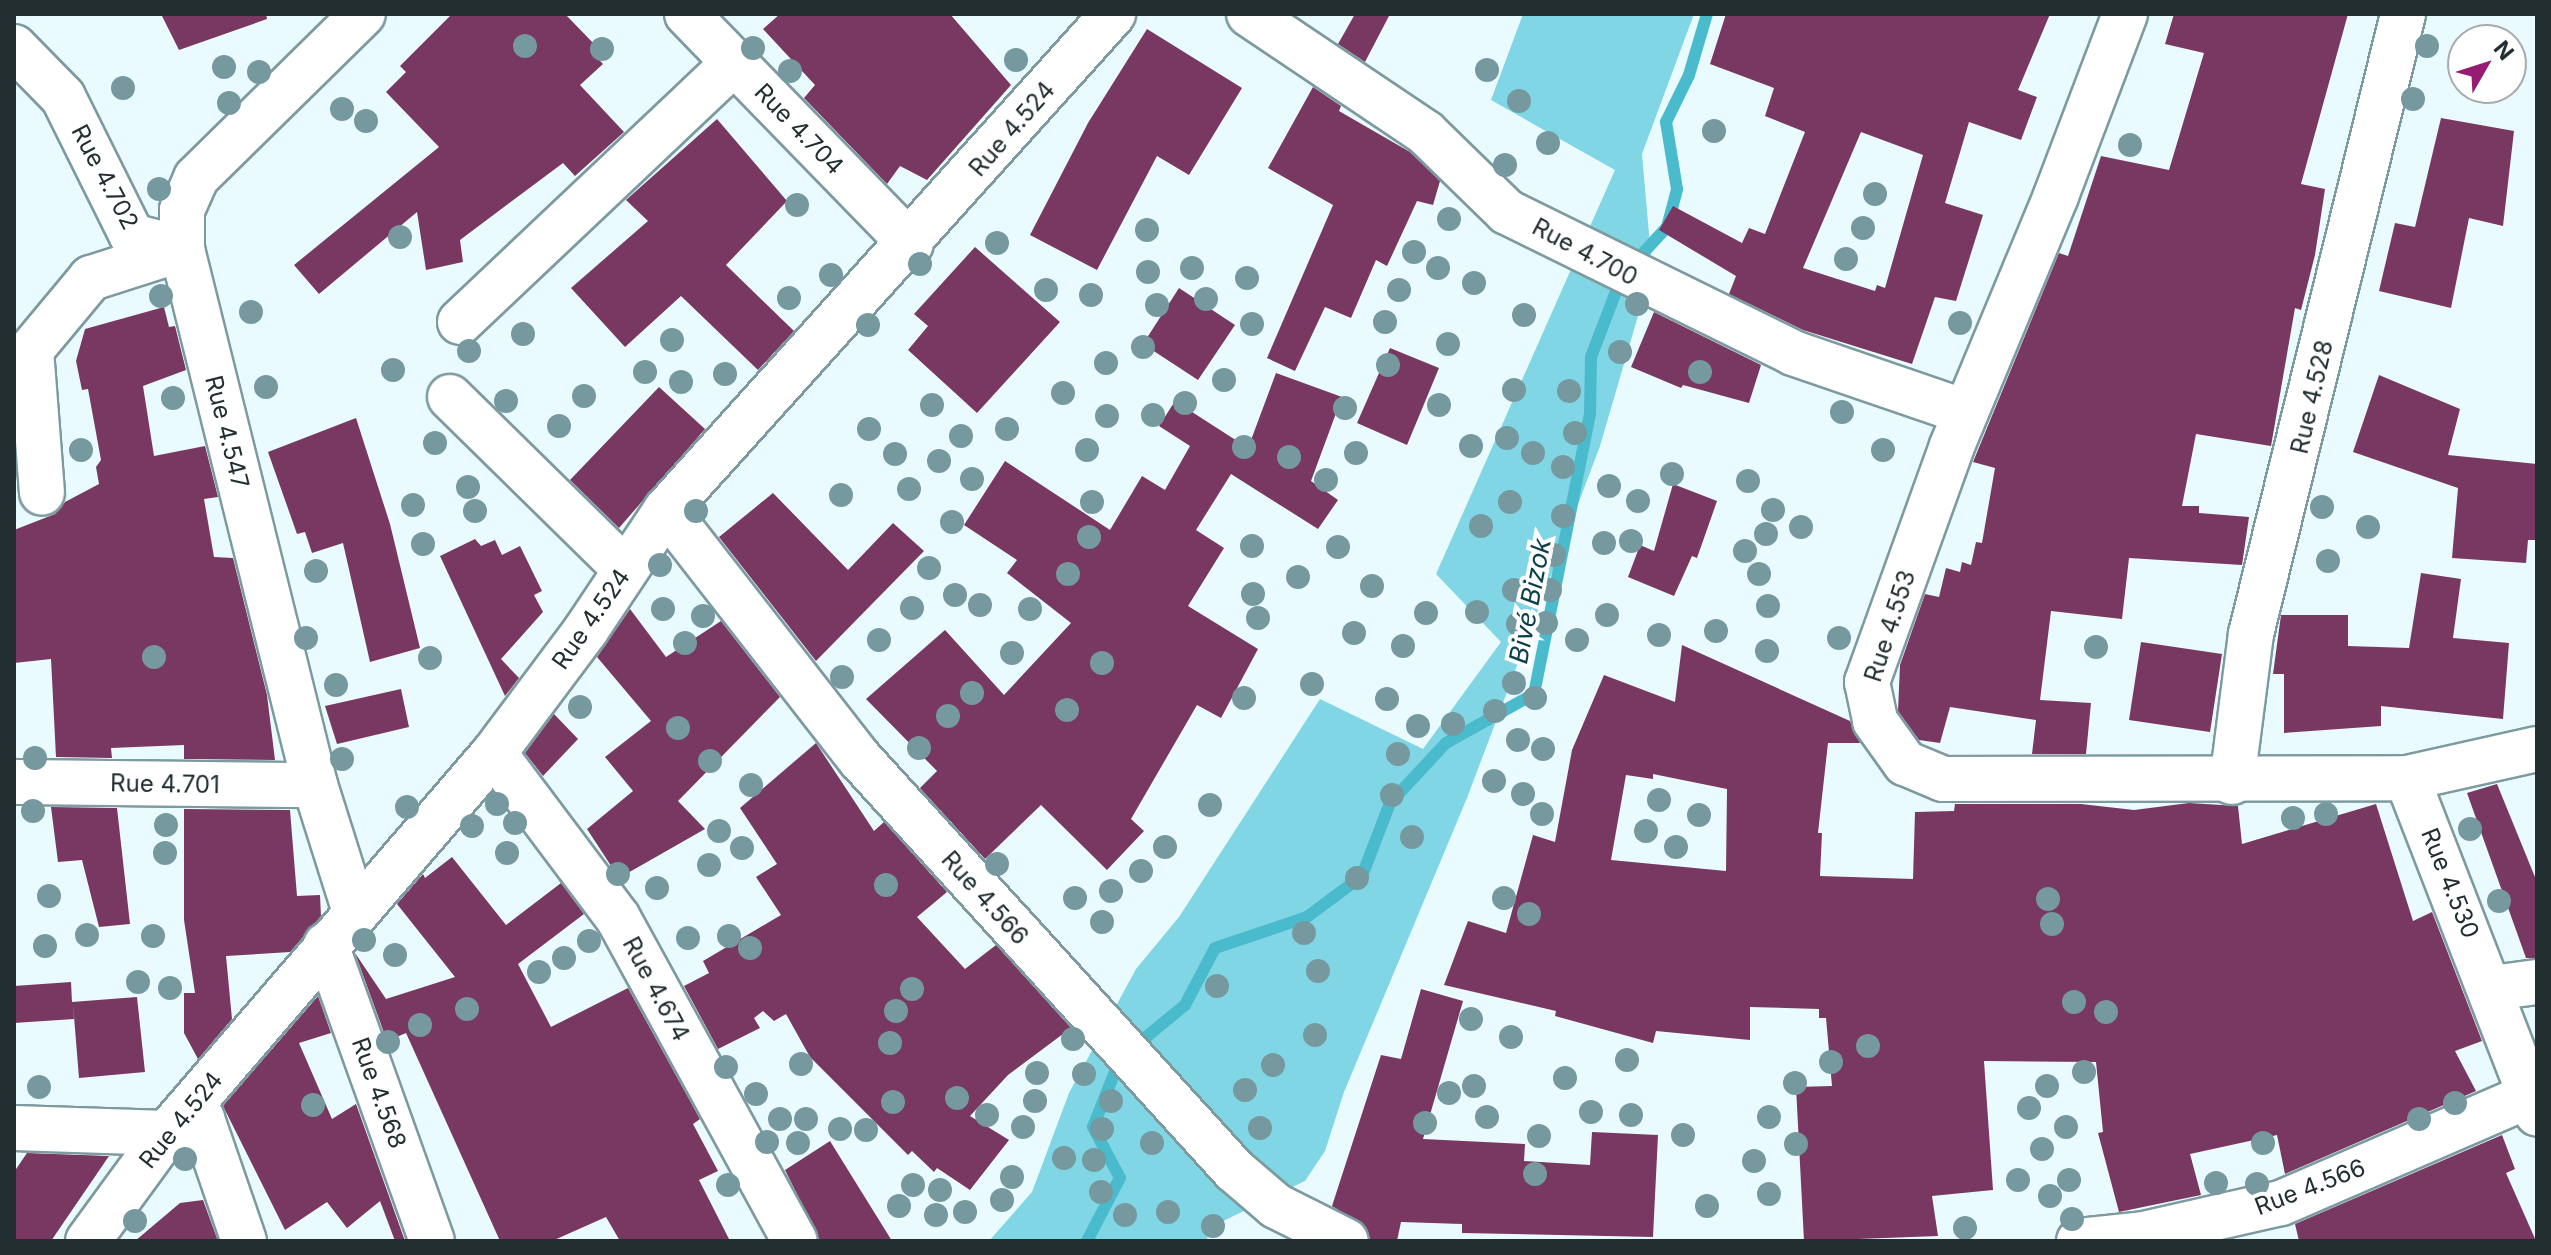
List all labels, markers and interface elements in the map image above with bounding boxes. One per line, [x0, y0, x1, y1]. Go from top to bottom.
north arrow [2447, 24, 2527, 104]
text: N [2489, 35, 2519, 65]
street label: Rue 4.524 [963, 76, 1061, 182]
street label: Rue 4.704 [749, 77, 849, 181]
street label: Rue 4.702 [65, 120, 145, 234]
street label: Rue 4.700 [1527, 212, 1643, 292]
street label: Rue 4.528 [2285, 337, 2339, 457]
street label: Rue 4.547 [199, 373, 255, 491]
water label: Bivé Bizok [1503, 536, 1557, 666]
street label: Rue 4.524 [546, 563, 636, 675]
street label: Rue 4.553 [1858, 567, 1922, 685]
street label: Rue 4.701 [110, 769, 220, 799]
street label: Rue 4.530 [2415, 824, 2485, 942]
street label: Rue 4.566 [935, 845, 1035, 951]
street label: Rue 4.674 [617, 932, 695, 1046]
street label: Rue 4.568 [346, 1034, 412, 1152]
street label: Rue 4.524 [133, 1066, 229, 1174]
street label: Rue 4.566 [2251, 1153, 2369, 1221]

